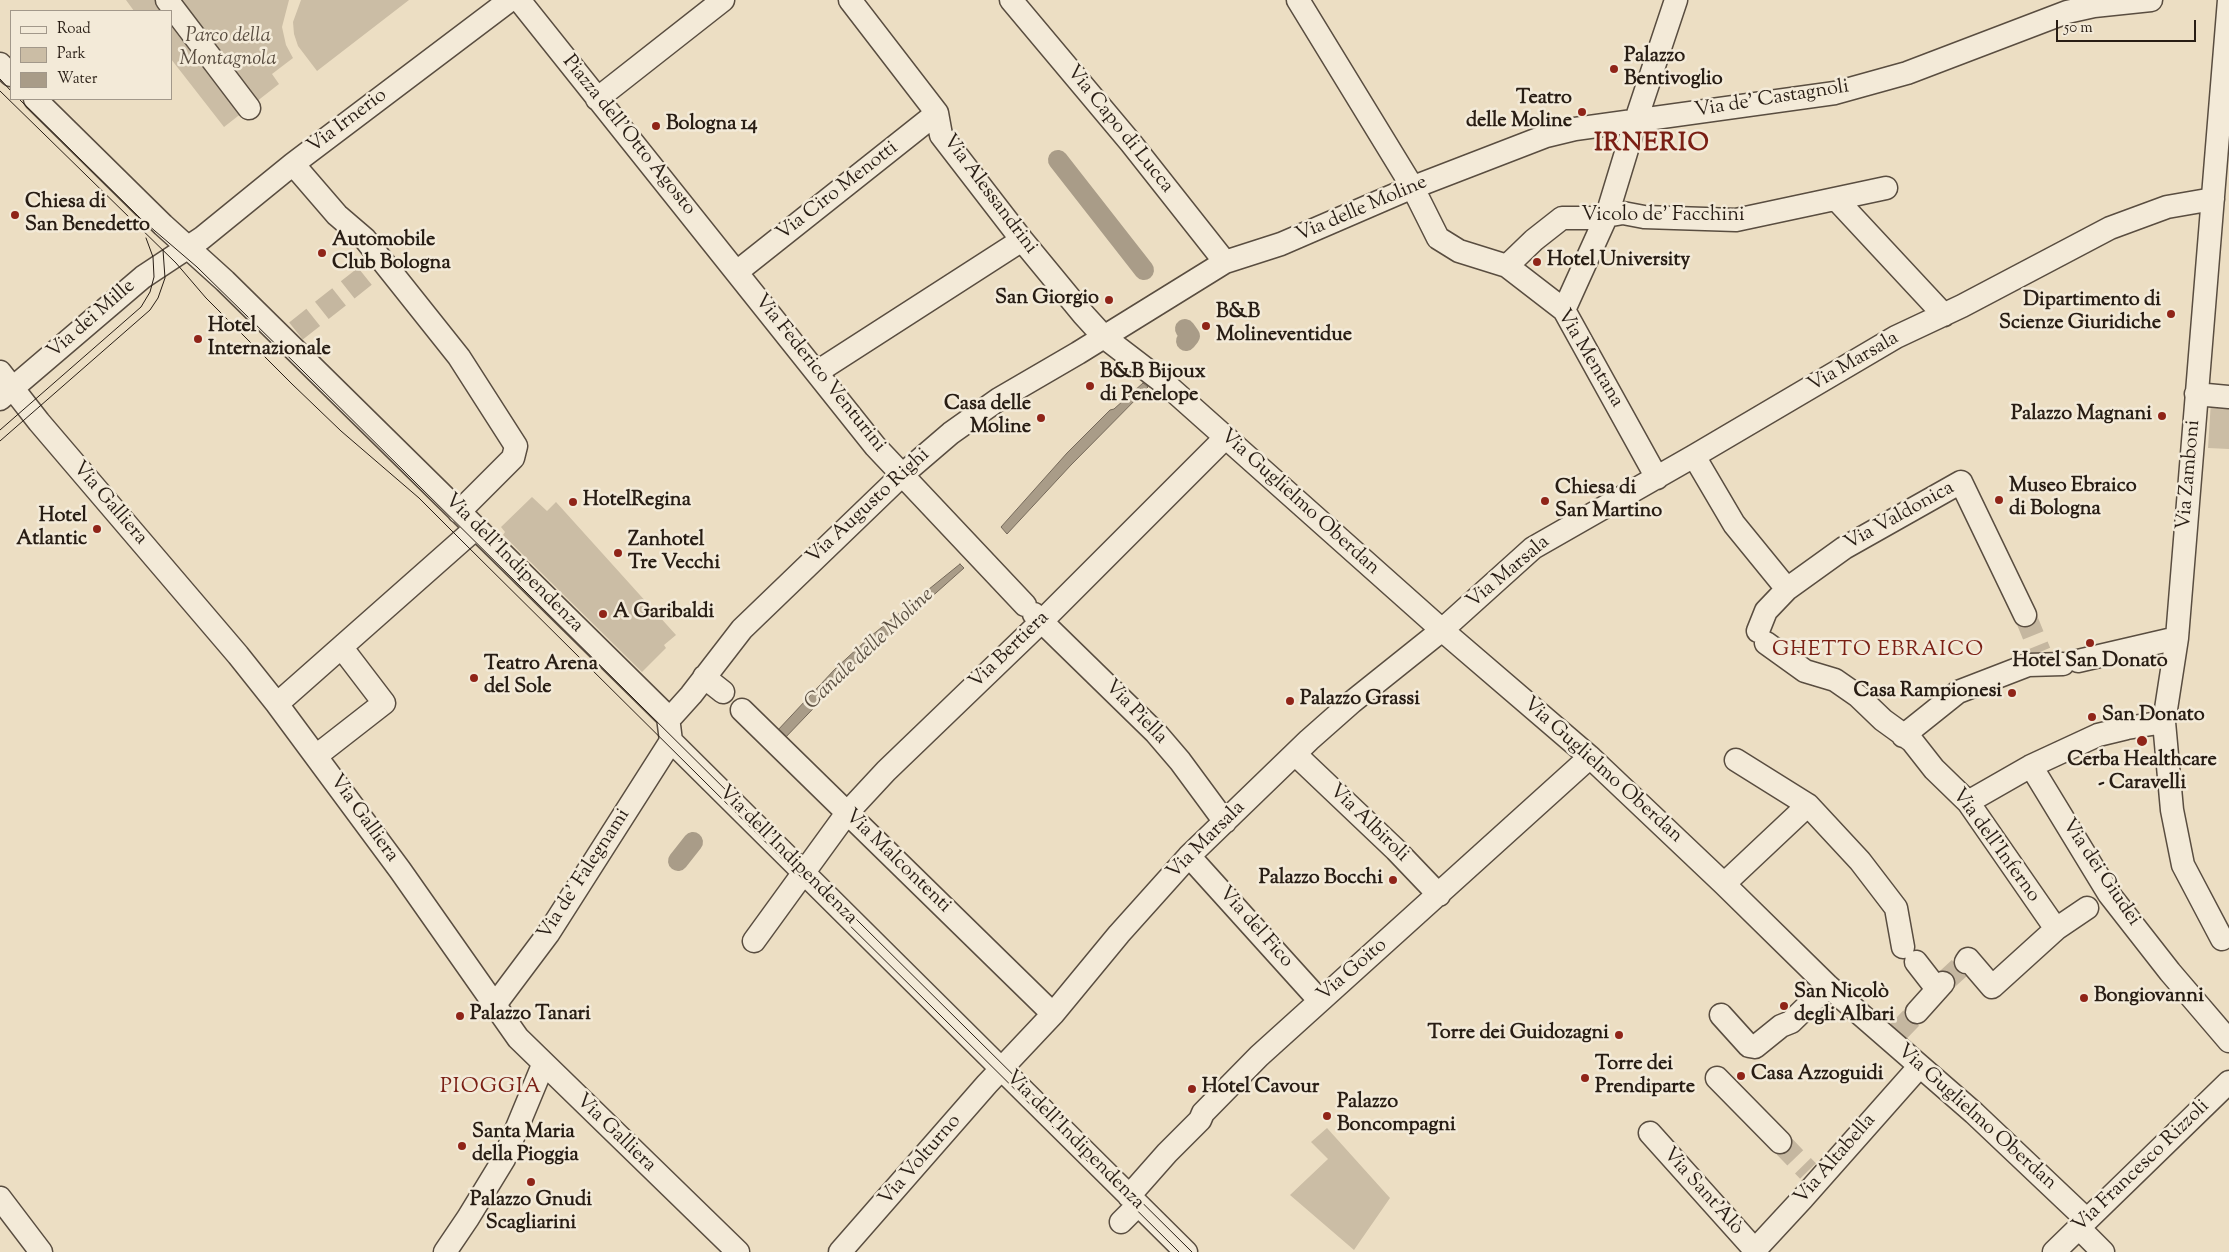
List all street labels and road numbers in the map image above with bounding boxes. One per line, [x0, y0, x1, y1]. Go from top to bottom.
street label: Piazza dell'Otto Agosto [556, 51, 700, 221]
street label: Via Capo di Lucca [1060, 61, 1178, 199]
street label: Via de' Castagnoli [1693, 76, 1851, 124]
street label: Via Irnerio [304, 84, 392, 160]
street label: Via Alessandrini [936, 131, 1042, 259]
street label: Via Ciro Menotti [773, 137, 903, 247]
street label: Via delle Moline [1293, 172, 1431, 248]
street label: Vicolo de' Facchini [1581, 205, 1745, 229]
street label: Via dei Mille [43, 275, 141, 365]
street label: Via Federico Venturini [748, 290, 890, 458]
street label: Via Mentana [1550, 306, 1628, 412]
street label: Via Marsala [1804, 327, 1904, 399]
street label: Via Zamboni [2173, 419, 2207, 531]
street label: Via Guglielmo Oberdan [1214, 425, 1384, 581]
street label: Via Augusto Righi [802, 444, 936, 570]
street label: Via Galliera [66, 457, 152, 551]
street label: Via Valdonica [1841, 477, 1959, 557]
street label: Via dell'Indipendenza [438, 489, 588, 639]
street label: Via Marsala [1463, 531, 1555, 615]
street label: Via Bertiera [965, 607, 1055, 695]
street label: Via Piella [1098, 676, 1172, 750]
street label: Via Guglielmo Oberdan [1517, 693, 1687, 849]
street label: Via Galliera [323, 770, 403, 868]
street label: Via Albiroli [1323, 780, 1413, 868]
street label: Via dell'Indipendenza [712, 781, 862, 931]
street label: Via dell'Inferno [1946, 784, 2044, 908]
street label: Via Marsala [1163, 797, 1251, 885]
street label: Via de' Falegnami [534, 805, 636, 945]
street label: Via Malcontenti [839, 805, 955, 919]
street label: Via dei Giudei [2055, 815, 2145, 931]
street label: Via del Fico [1212, 883, 1298, 973]
street label: Via Goito [1313, 934, 1393, 1008]
street label: Via Guglielmo Oberdan [1891, 1040, 2061, 1196]
street label: Via dell'Indipendenza [999, 1066, 1149, 1216]
street label: Via Galliera [570, 1090, 660, 1178]
street label: Via Francesco Rizzoli [2069, 1096, 2215, 1238]
street label: Via Altabella [1790, 1110, 1882, 1210]
street label: Via Volturno [875, 1111, 967, 1211]
street label: Via Sant'Alò [1657, 1143, 1747, 1241]

